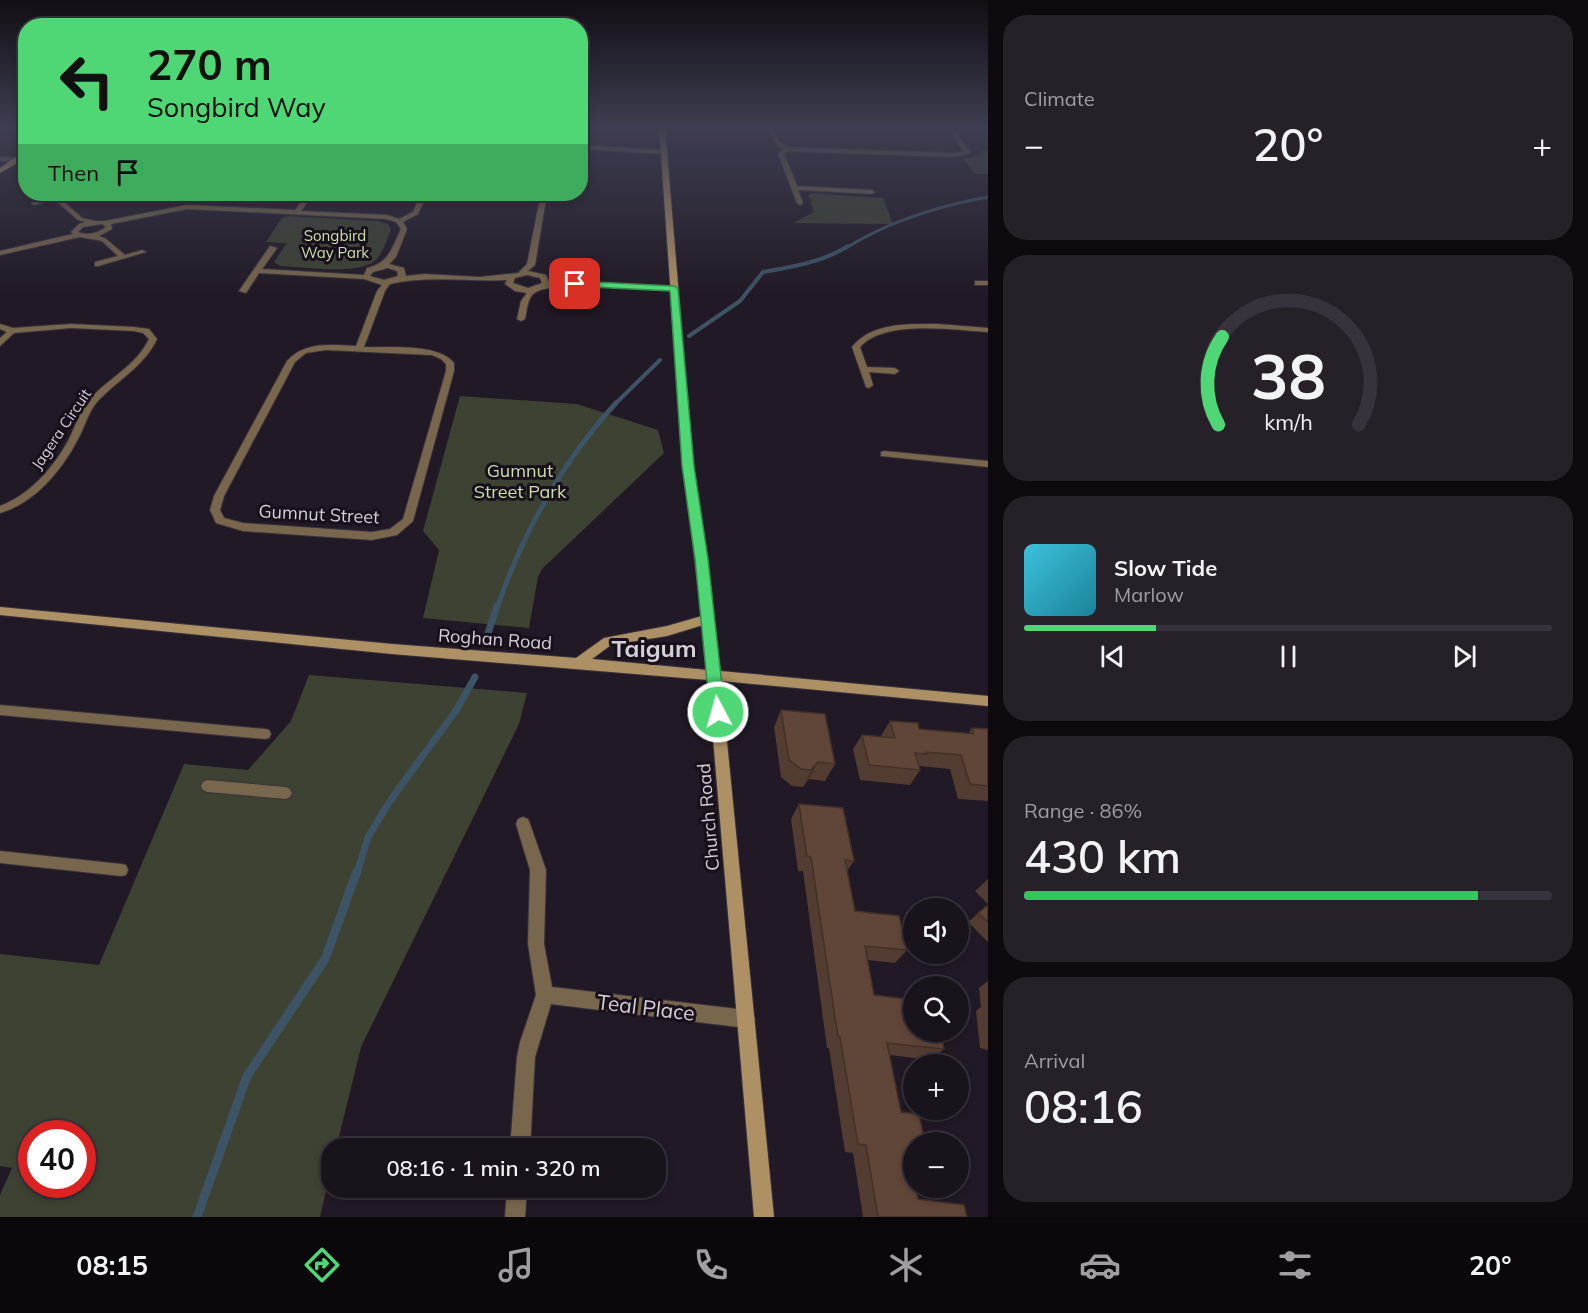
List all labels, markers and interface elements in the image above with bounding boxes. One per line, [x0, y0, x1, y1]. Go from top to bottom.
text: 270 m [147, 38, 272, 91]
icon: left [48, 42, 126, 120]
text: Climate [1024, 86, 1095, 111]
text: Songbird Way [147, 90, 326, 124]
text: 20° [1253, 116, 1323, 172]
text: − [1024, 124, 1044, 165]
text: + [1532, 124, 1552, 165]
icon: arrive [111, 156, 144, 189]
text: Then [48, 159, 99, 187]
park label: Songbird Way Park [301, 226, 369, 262]
pin [549, 258, 600, 309]
icon: arrive [558, 267, 591, 300]
text: 38 [1251, 336, 1325, 415]
street label: Jagera Circuit [27, 385, 95, 473]
text: km/h [1264, 409, 1312, 436]
park label: Gumnut Street Park [474, 459, 567, 503]
street label: Gumnut Street [258, 499, 380, 529]
text: Slow Tide [1114, 554, 1217, 582]
text: Marlow [1114, 582, 1184, 607]
street label: Roghan Road [437, 624, 553, 654]
district label: Taigum [612, 633, 696, 663]
icon: previous [1096, 640, 1129, 673]
icon: pause [1272, 640, 1305, 673]
icon: next [1448, 640, 1481, 673]
position arrow [686, 680, 750, 744]
street label: Church Road [692, 762, 724, 872]
text: Range · 86% [1024, 798, 1142, 823]
text: 430 km [1024, 828, 1181, 884]
map controls [903, 898, 969, 1198]
button: sound [903, 898, 969, 964]
button: search [903, 976, 969, 1042]
street label: Teal Place [596, 988, 696, 1026]
text: Arrival [1024, 1048, 1085, 1073]
button: + [903, 1054, 969, 1120]
text: 08:16 [1024, 1078, 1143, 1134]
speed limit sign: 40 [18, 1120, 96, 1198]
button: − [903, 1132, 969, 1198]
text: 08:16 · 1 min · 320 m [386, 1154, 601, 1182]
icon: directions [301, 1244, 343, 1286]
icon: music [495, 1244, 537, 1286]
icon: phone [690, 1244, 732, 1286]
icon: climate [885, 1244, 927, 1286]
icon: car [1079, 1244, 1121, 1286]
icon: filters [1274, 1244, 1316, 1286]
text: 08:15 [76, 1248, 148, 1282]
text: 20° [1469, 1248, 1512, 1282]

